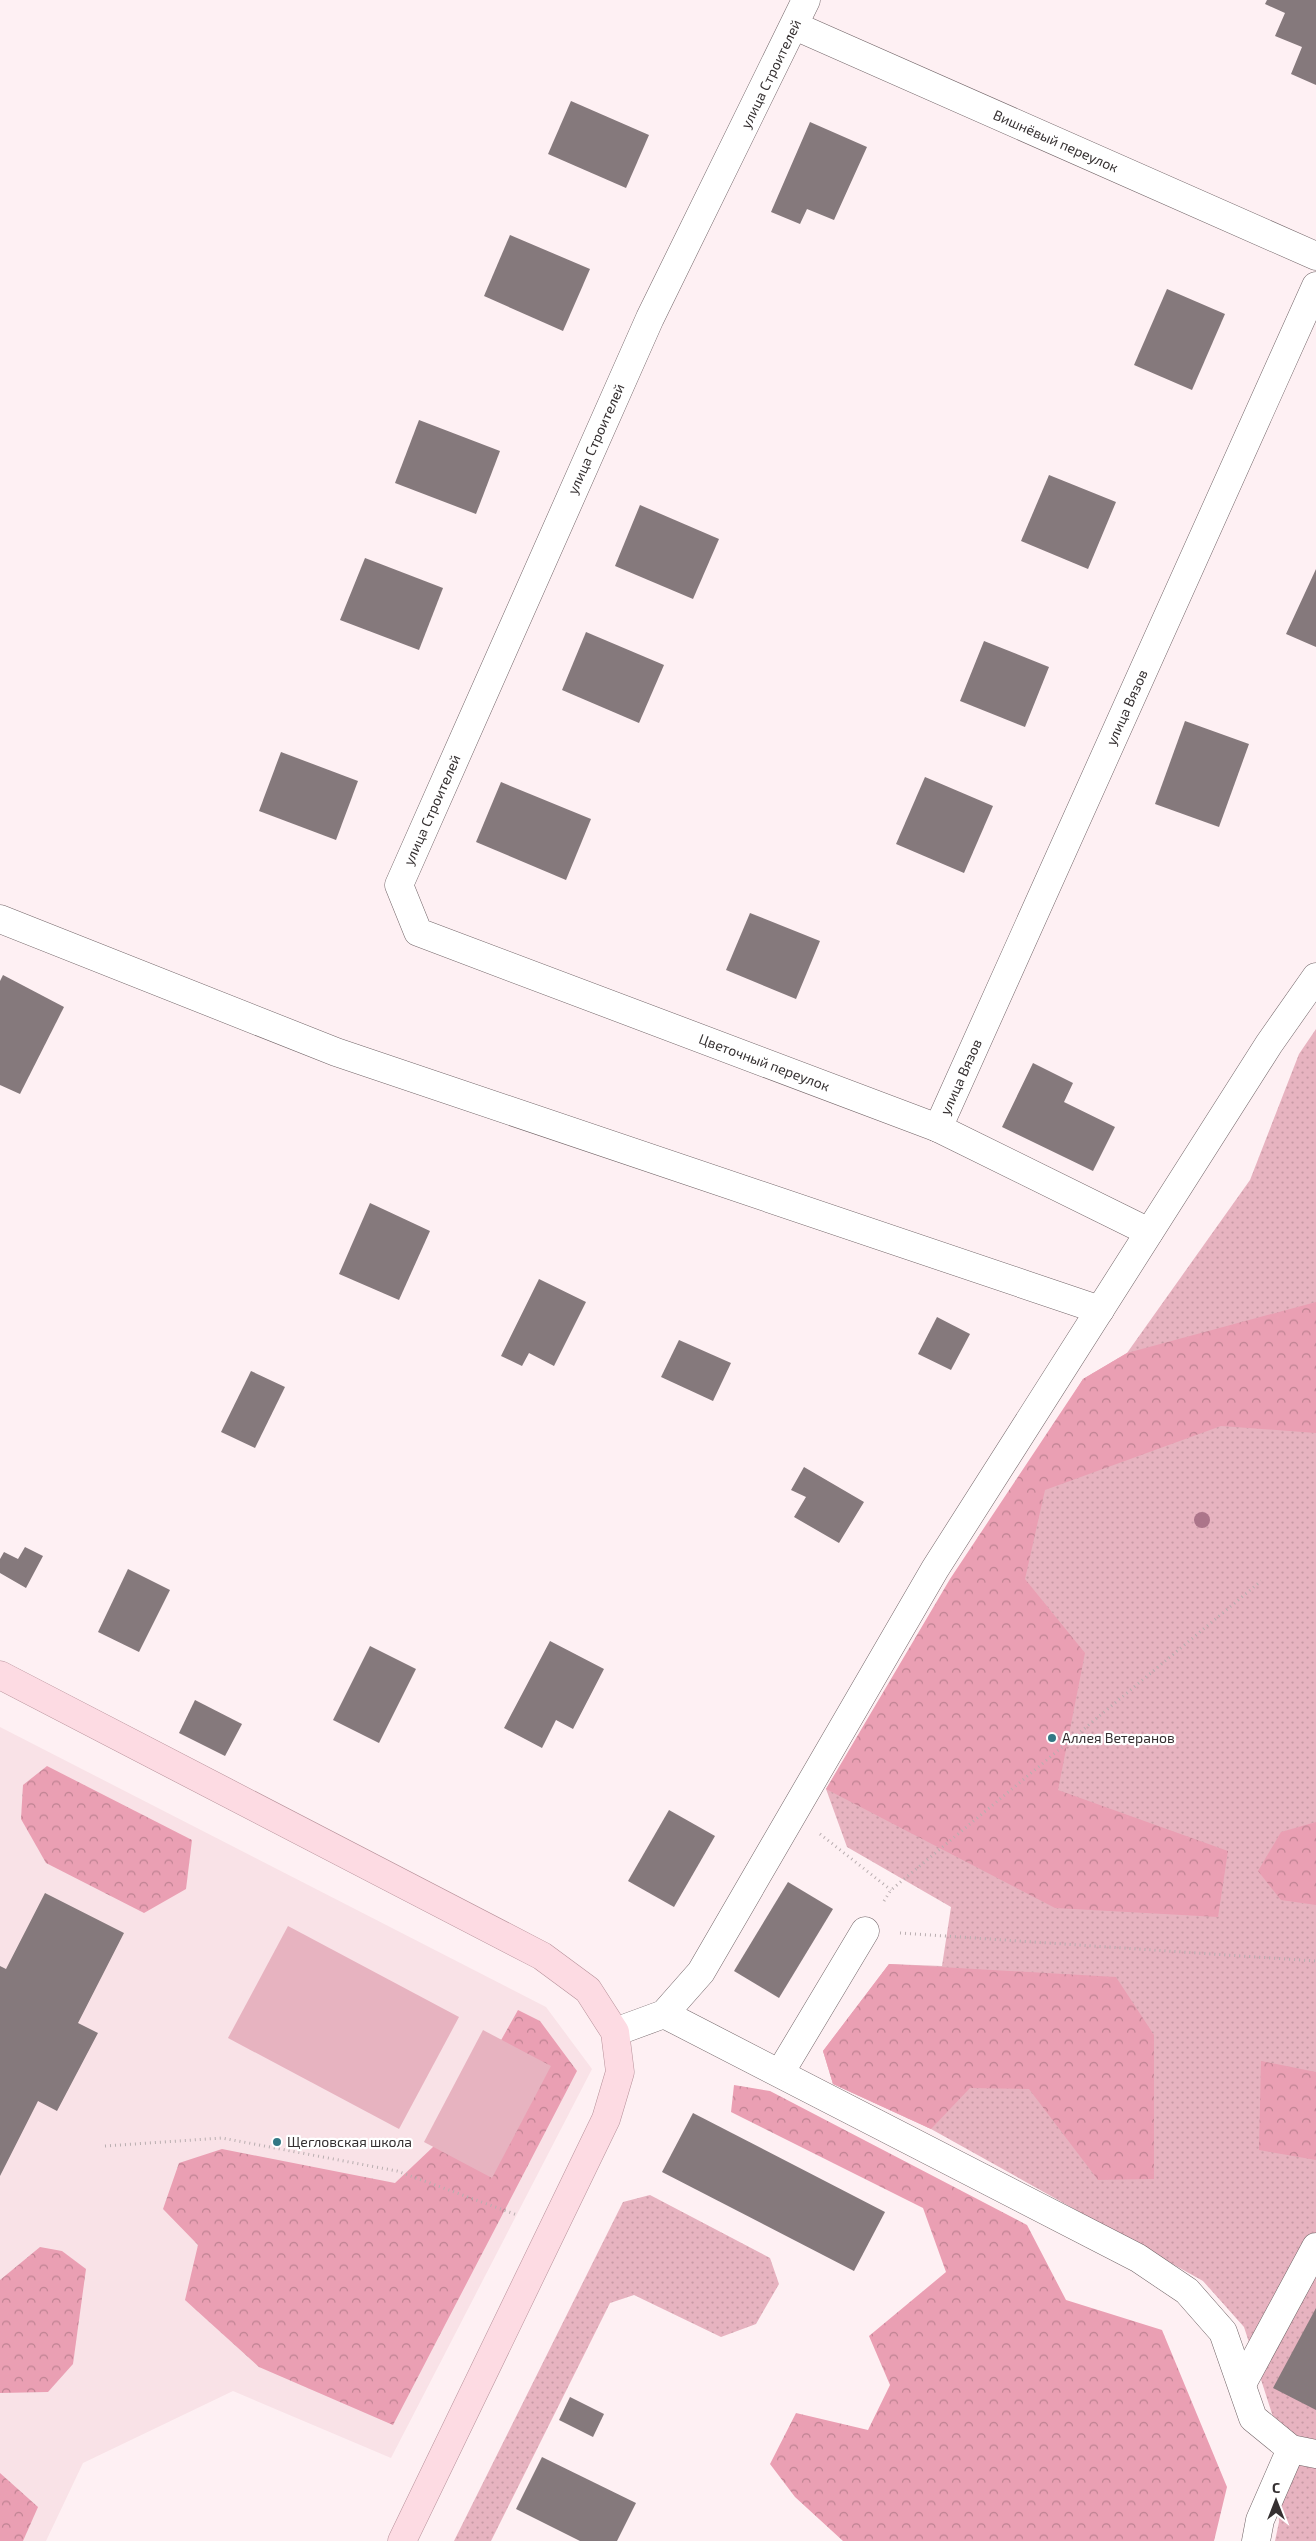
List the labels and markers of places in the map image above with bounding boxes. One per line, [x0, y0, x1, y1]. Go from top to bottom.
place label: Аллея Ветеранов [1062, 1729, 1175, 1746]
marker: Аллея Ветеранов [1046, 1732, 1058, 1744]
place label: Щегловская школа [287, 2133, 412, 2150]
marker: Щегловская школа [271, 2136, 283, 2148]

